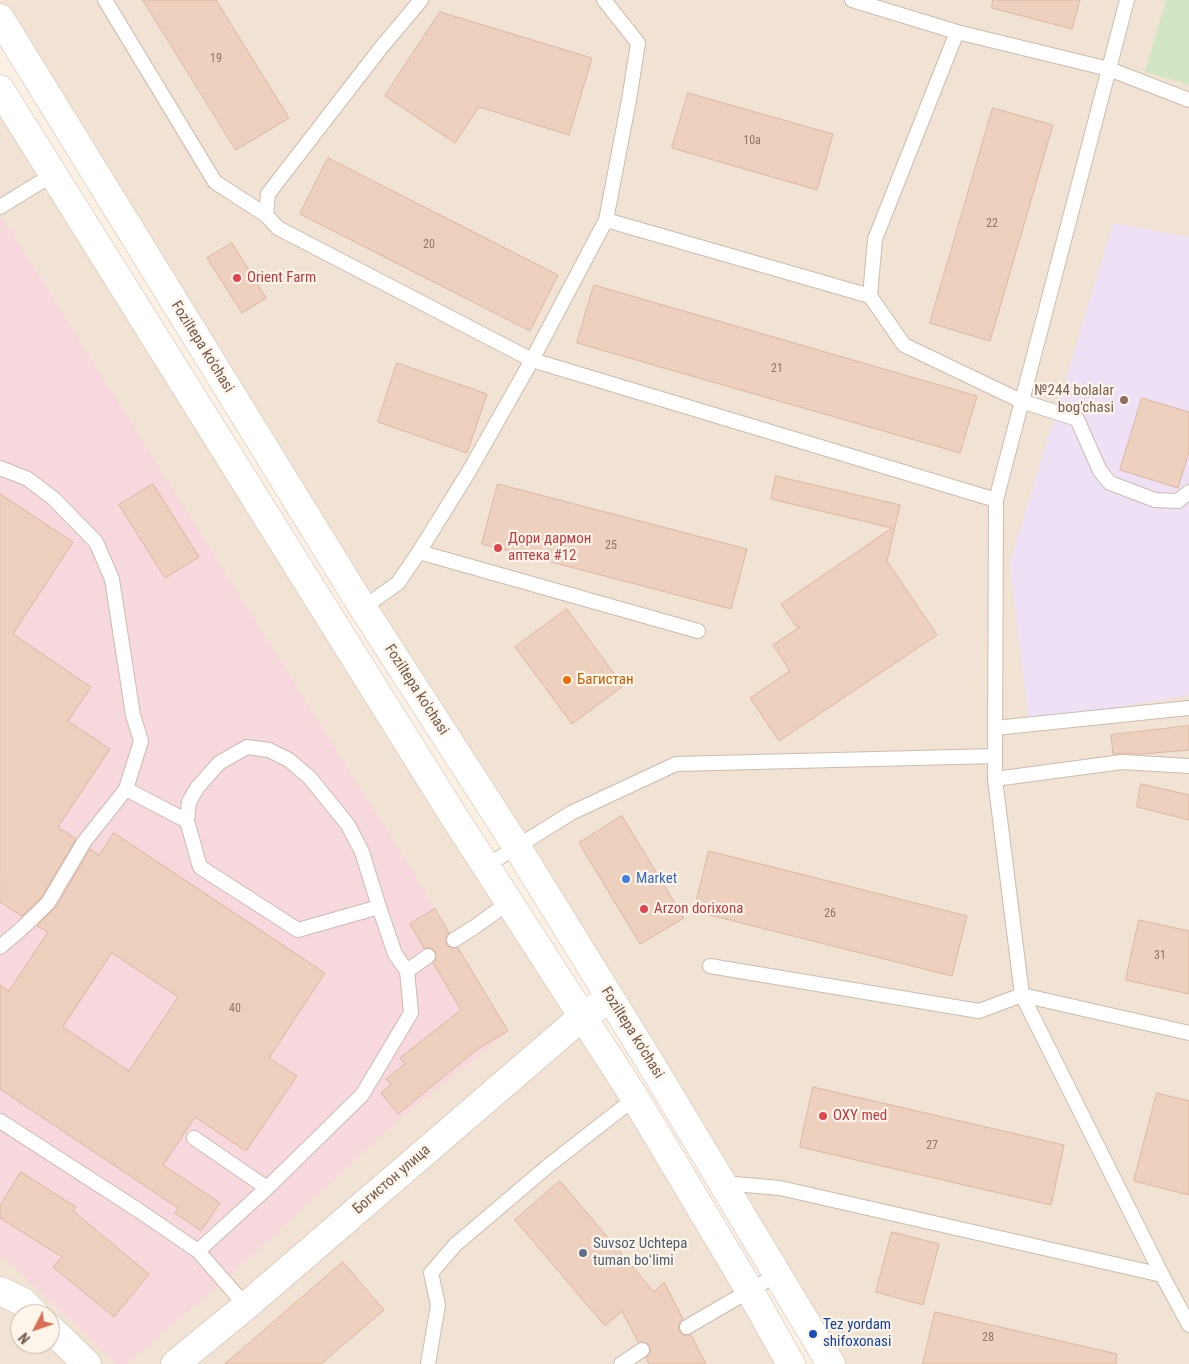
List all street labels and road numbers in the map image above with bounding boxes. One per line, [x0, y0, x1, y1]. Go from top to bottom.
street label: Foziltepa ko'chasi [167, 298, 237, 396]
street label: Foziltepa ko'chasi [380, 641, 452, 739]
street label: Foziltepa ko'chasi [597, 984, 667, 1082]
street label: Богистон улица [350, 1141, 434, 1219]

